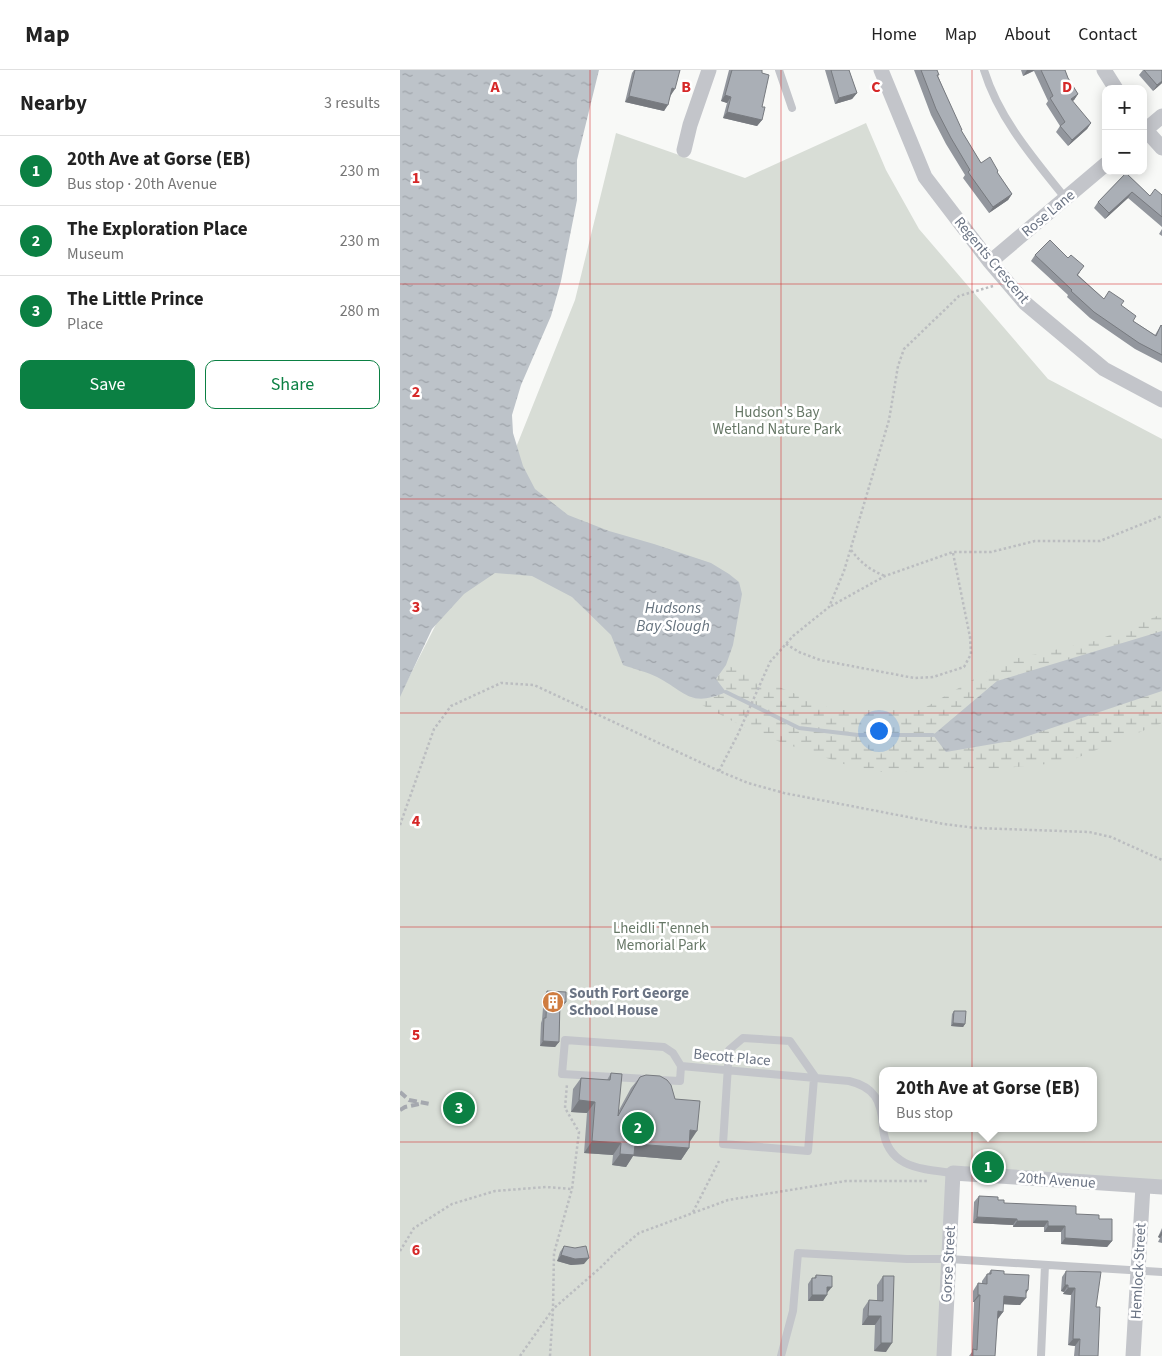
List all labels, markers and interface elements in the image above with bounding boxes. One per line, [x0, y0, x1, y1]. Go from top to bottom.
text: Map [25, 17, 70, 52]
text: Home [871, 22, 917, 47]
text: Map [945, 22, 977, 47]
text: About [1005, 22, 1050, 47]
text: Contact [1078, 22, 1137, 47]
text: A [489, 76, 500, 98]
text: B [681, 76, 691, 98]
text: C [871, 76, 881, 98]
text: D [1062, 76, 1072, 98]
map controls [1102, 85, 1147, 175]
button: + [1102, 85, 1147, 130]
text: Nearby [20, 88, 87, 118]
text: 3 results [324, 92, 380, 114]
button: − [1102, 130, 1147, 175]
text: 20th Ave at Gorse (EB) [67, 146, 251, 173]
text: 1 [32, 160, 40, 182]
text: 230 m [340, 160, 380, 182]
text: 1 [412, 167, 420, 189]
text: Bus stop · 20th Avenue [67, 173, 217, 195]
street label: Rose Lane [1017, 185, 1079, 242]
street label: Regents Crescent [949, 212, 1034, 308]
text: The Exploration Place [67, 216, 248, 243]
text: 2 [32, 230, 40, 252]
text: 230 m [340, 230, 380, 252]
text: Museum [67, 243, 124, 265]
text: The Little Prince [67, 286, 204, 313]
text: 3 [32, 300, 40, 322]
text: 280 m [340, 300, 380, 322]
text: Place [67, 313, 103, 335]
button: Save [20, 360, 195, 409]
button: Share [205, 360, 380, 409]
text: 2 [412, 381, 420, 403]
park label: Hudson's Bay Wetland Nature Park [713, 402, 842, 440]
text: 3 [412, 596, 420, 618]
water label: Hudsons Bay Slough [636, 597, 710, 637]
your location [866, 718, 892, 744]
text: 4 [412, 810, 421, 832]
park label: Lheidli T'enneh Memorial Park [613, 918, 709, 956]
place label: South Fort George School House [569, 983, 689, 1021]
building icon: South Fort George School House [541, 990, 565, 1014]
text: 5 [412, 1024, 420, 1046]
street label: Becott Place [693, 1044, 771, 1071]
popup [879, 1067, 1097, 1132]
text: 20th Ave at Gorse (EB) [896, 1075, 1080, 1102]
pin: 3 [443, 1089, 475, 1127]
text: Bus stop [896, 1102, 953, 1124]
pin: 2 [622, 1109, 654, 1147]
pin: 1 [972, 1148, 1004, 1186]
street label: 20th Avenue [1018, 1167, 1096, 1194]
street label: Hemlock Street [1125, 1222, 1152, 1320]
street label: Gorse Street [936, 1225, 961, 1303]
text: 6 [412, 1239, 420, 1261]

